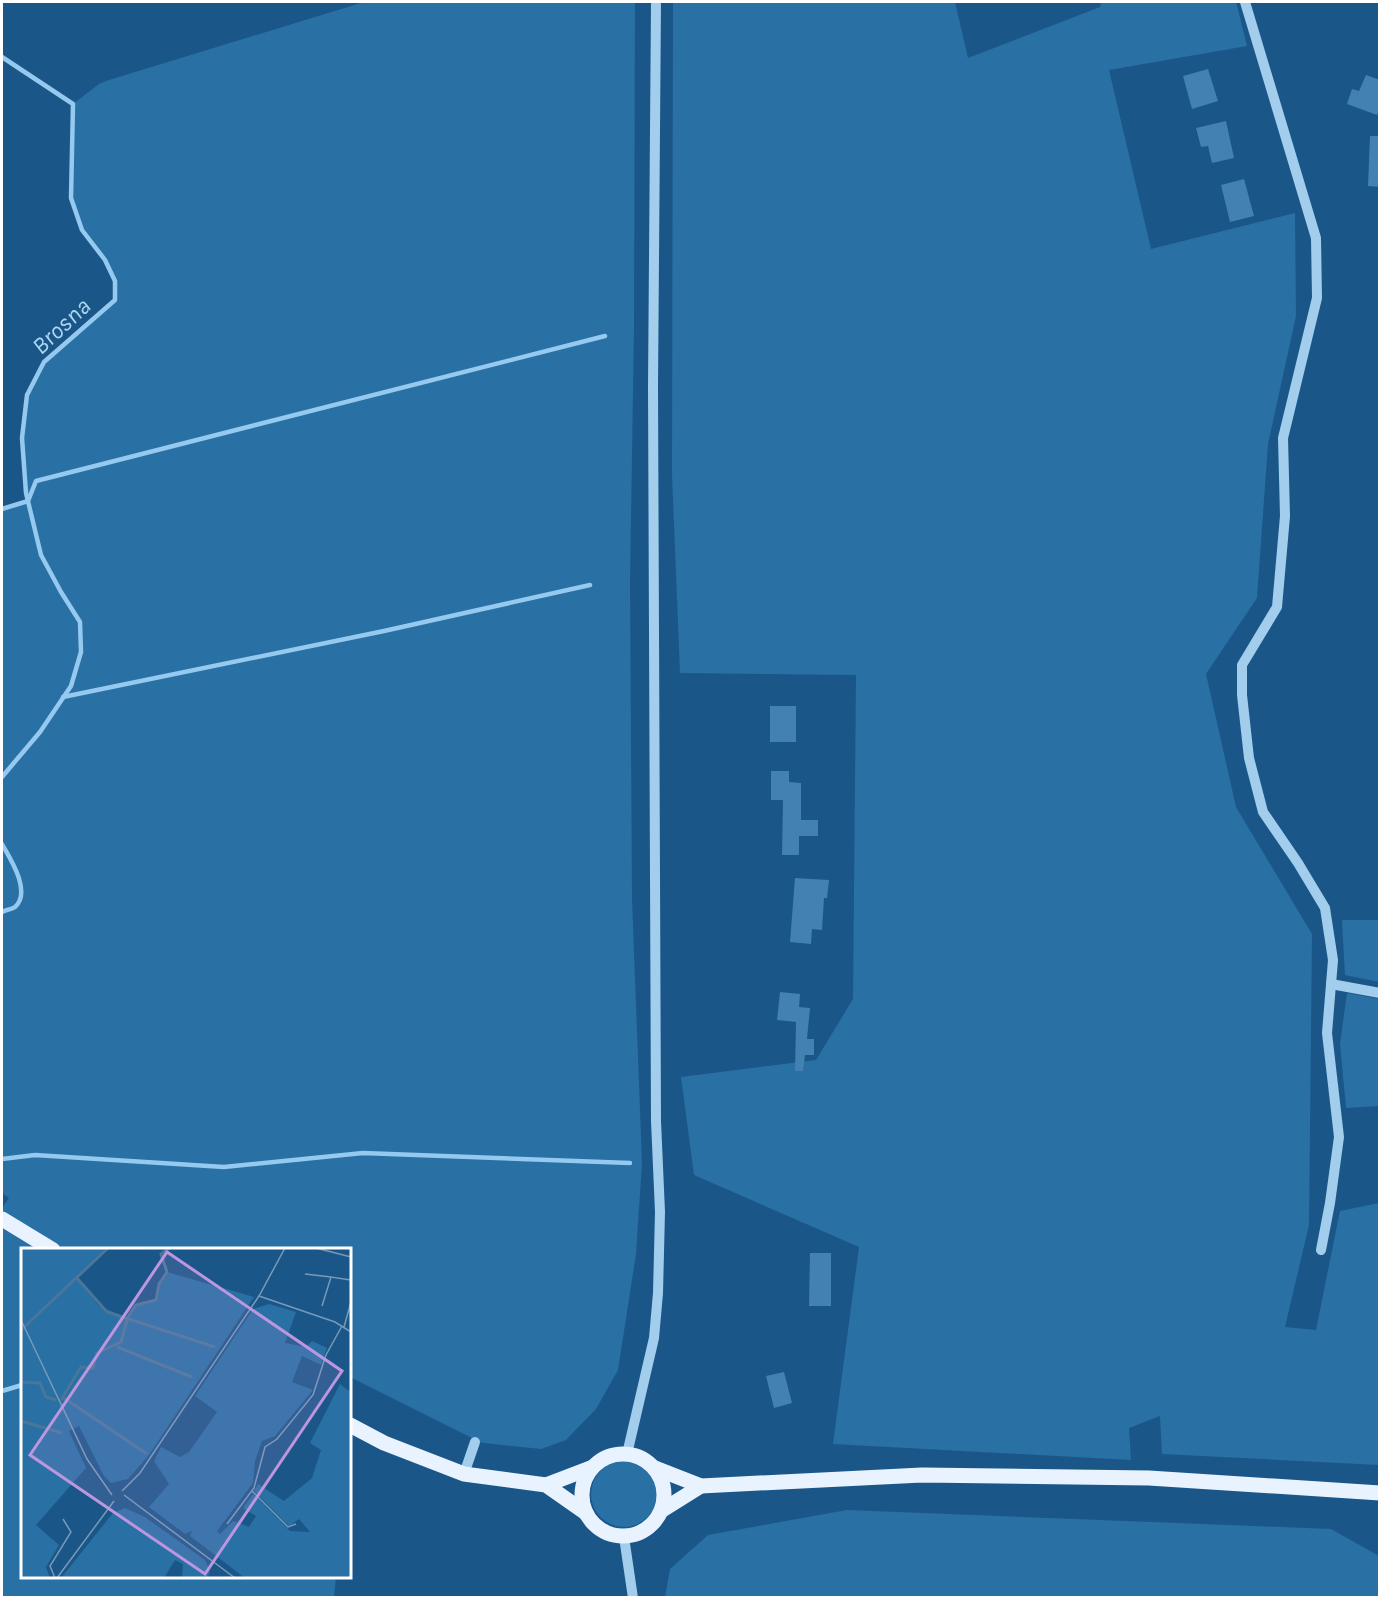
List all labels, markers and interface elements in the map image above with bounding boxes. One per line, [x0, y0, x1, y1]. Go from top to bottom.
water label: Brosna [26, 292, 96, 360]
inset map [21, 1248, 351, 1578]

